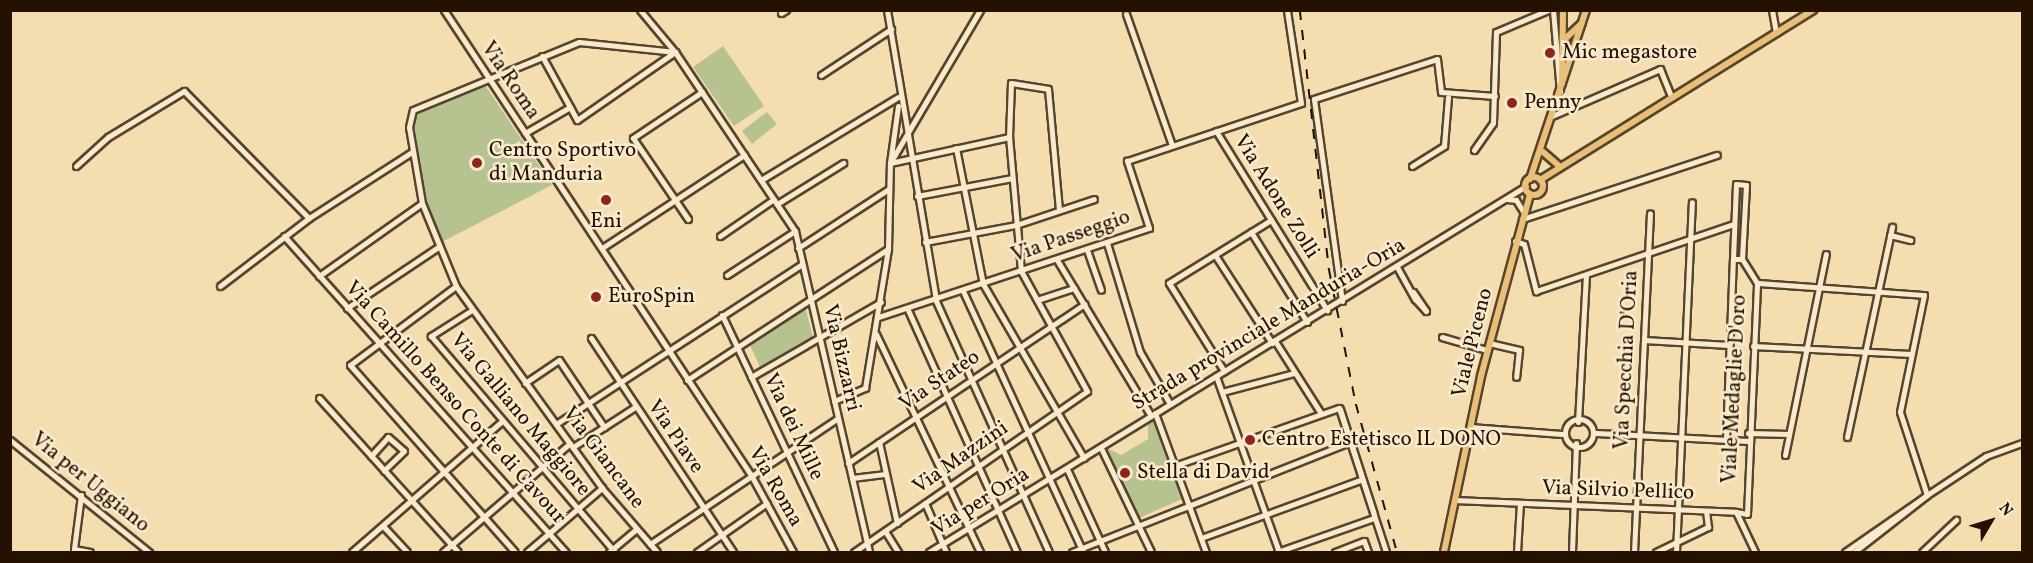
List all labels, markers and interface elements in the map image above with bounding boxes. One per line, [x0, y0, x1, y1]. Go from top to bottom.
street label: Via Roma [475, 37, 545, 125]
place label: Mic megastore [1562, 40, 1697, 66]
marker: Mic megastore [1543, 46, 1557, 60]
place label: Penny [1524, 90, 1581, 116]
marker: Penny [1505, 96, 1519, 110]
street label: Via Adone Zolli [1228, 130, 1324, 264]
place label: Centro Sportivo di Manduria [489, 138, 636, 188]
marker: Centro Sportivo di Manduria [470, 156, 484, 170]
marker: Eni [599, 193, 613, 207]
street label: Via Passeggio [1008, 205, 1134, 269]
place label: Eni [590, 209, 622, 235]
street label: Strada provinciale Manduria-Oria [1127, 233, 1411, 417]
street label: Via Specchia D'Oria [1610, 270, 1644, 450]
street label: Via Camillo Benso Conte di Cavour [339, 276, 571, 530]
place label: EuroSpin [608, 284, 695, 310]
street label: Viale Piceno [1447, 286, 1499, 400]
marker: EuroSpin [589, 290, 603, 304]
street label: Viale Medaglie D'oro [1717, 294, 1753, 484]
street label: Via Bizzarri [816, 302, 866, 414]
street label: Via Galliano Maggiore [444, 328, 596, 502]
street label: Via Stateo [895, 345, 985, 417]
street label: Via dei Mille [757, 370, 829, 484]
street label: Via Piave [641, 395, 709, 479]
street label: Via Giancane [556, 402, 650, 514]
street label: Via Mazzini [908, 416, 1014, 500]
street label: Via per Uggiano [26, 427, 154, 539]
place label: Centro Estetisco IL DONO [1262, 427, 1501, 453]
marker: Centro Estetisco IL DONO [1243, 433, 1257, 447]
street label: Via Roma [742, 442, 808, 532]
place label: Stella di David [1137, 460, 1270, 486]
street label: Via per Oria [928, 462, 1034, 542]
marker: Stella di David [1118, 466, 1132, 480]
street label: Via Silvio Pellico [1541, 476, 1695, 506]
north arrow [1961, 491, 2021, 551]
text: N [1993, 499, 2017, 521]

